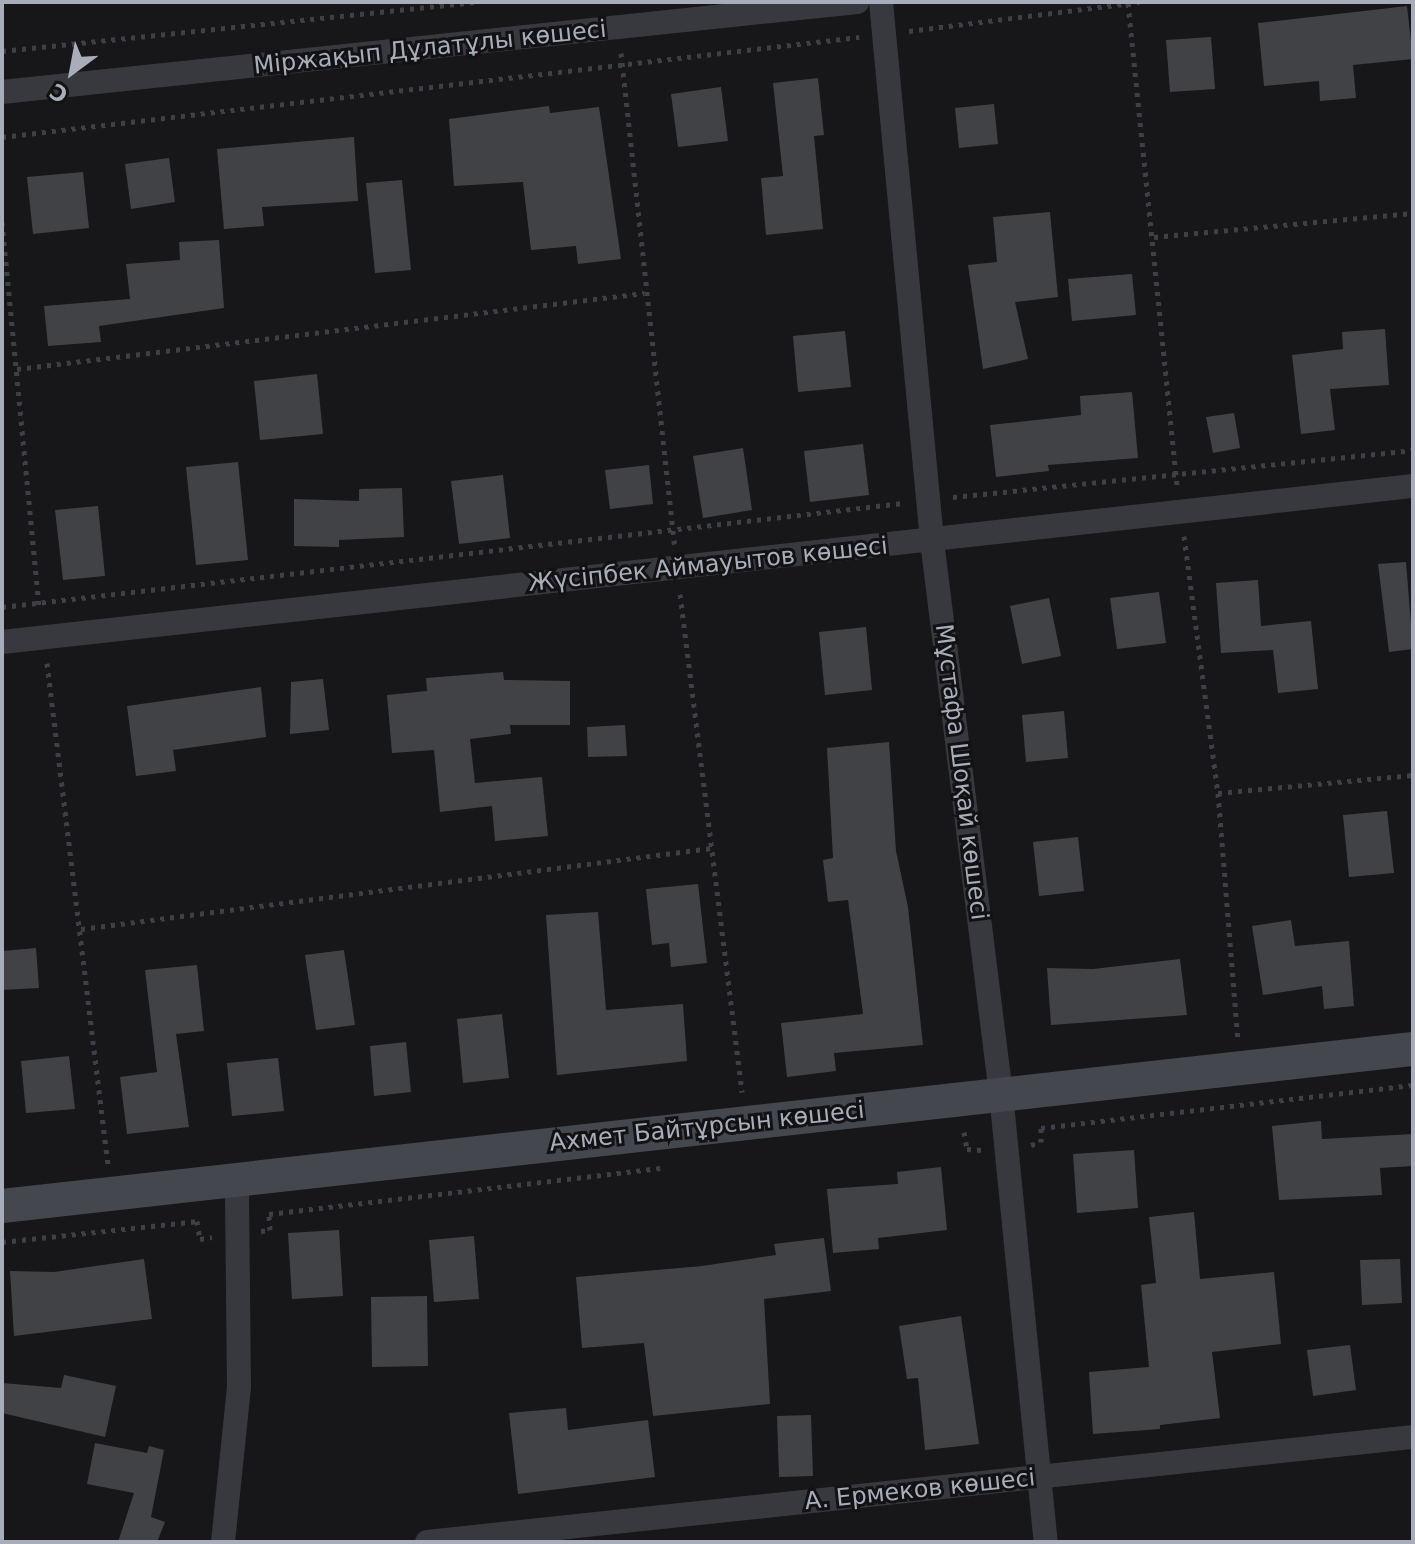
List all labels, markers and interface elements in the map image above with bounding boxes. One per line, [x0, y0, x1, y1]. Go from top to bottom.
street label: Міржақып Дұлатұлы көшесі [252, 15, 608, 81]
north arrow [32, 32, 112, 112]
text: С [46, 78, 72, 108]
street label: Жүсіпбек Аймауытов көшесі [527, 532, 889, 598]
street label: Мұстафа Шоқай көшесі [929, 622, 993, 922]
street label: Ахмет Байтұрсын көшесі [548, 1096, 866, 1158]
street label: А. Ермеков көшесі [803, 1464, 1037, 1516]

